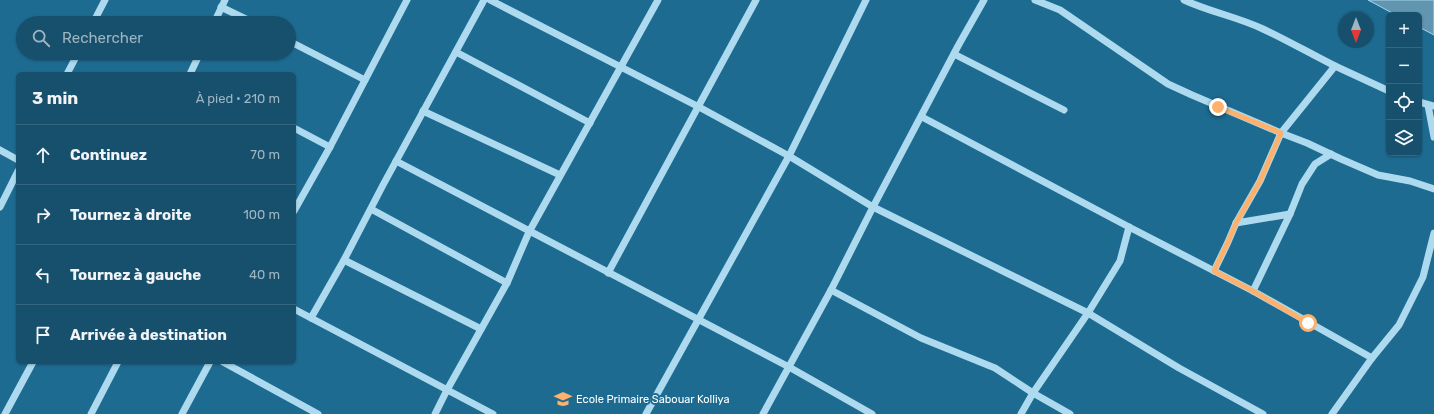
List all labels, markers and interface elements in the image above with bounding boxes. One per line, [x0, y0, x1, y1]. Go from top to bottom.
north arrow [1338, 12, 1374, 48]
map controls [1386, 12, 1422, 156]
button: + [1386, 12, 1422, 48]
search box [16, 16, 296, 60]
icon: search [30, 27, 52, 49]
text: Rechercher [62, 29, 143, 47]
button: − [1386, 48, 1422, 84]
button: locate [1386, 84, 1422, 120]
text: 3 min [32, 88, 78, 108]
text: À pied · 210 m [196, 91, 280, 106]
route end [1209, 98, 1227, 116]
button: layers [1386, 120, 1422, 156]
icon: ahead [32, 144, 54, 166]
text: Continuez [70, 146, 147, 164]
text: 70 m [250, 147, 280, 162]
icon: right [32, 204, 54, 226]
text: Tournez à droite [70, 206, 191, 224]
text: 100 m [243, 207, 280, 222]
icon: left [32, 264, 54, 286]
text: Tournez à gauche [70, 266, 201, 284]
text: 40 m [249, 267, 280, 282]
route start [1299, 314, 1317, 332]
icon: arrive [32, 324, 54, 346]
text: Arrivée à destination [70, 326, 227, 344]
school or university icon: Ecole Primaire Sabouar Kolliya [553, 389, 573, 409]
place label: Ecole Primaire Sabouar Kolliya [576, 393, 730, 406]

